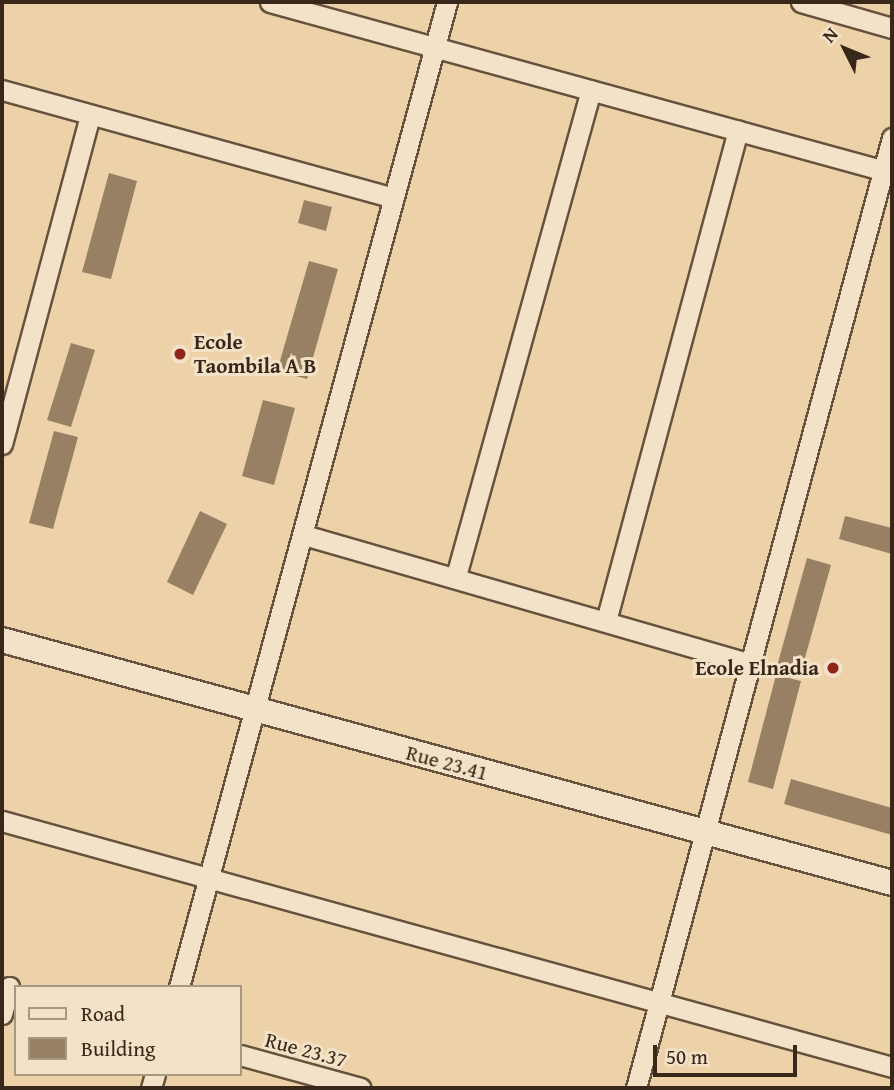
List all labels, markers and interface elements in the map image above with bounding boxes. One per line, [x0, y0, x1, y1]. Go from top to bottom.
north arrow [810, 14, 880, 84]
text: N [815, 20, 844, 49]
place label: Ecole Taombila A B [194, 329, 316, 379]
marker: Ecole Taombila A B [172, 346, 188, 362]
place label: Ecole Elnadia [695, 655, 819, 681]
marker: Ecole Elnadia [825, 660, 841, 676]
street label: Rue 23.41 [403, 740, 491, 786]
legend [14, 985, 242, 1076]
text: Road [81, 998, 125, 1029]
street label: Rue 23.37 [262, 1027, 350, 1073]
scale bar [656, 1030, 800, 1074]
text: Building [81, 1033, 155, 1064]
text: 50 m [666, 1041, 708, 1072]

